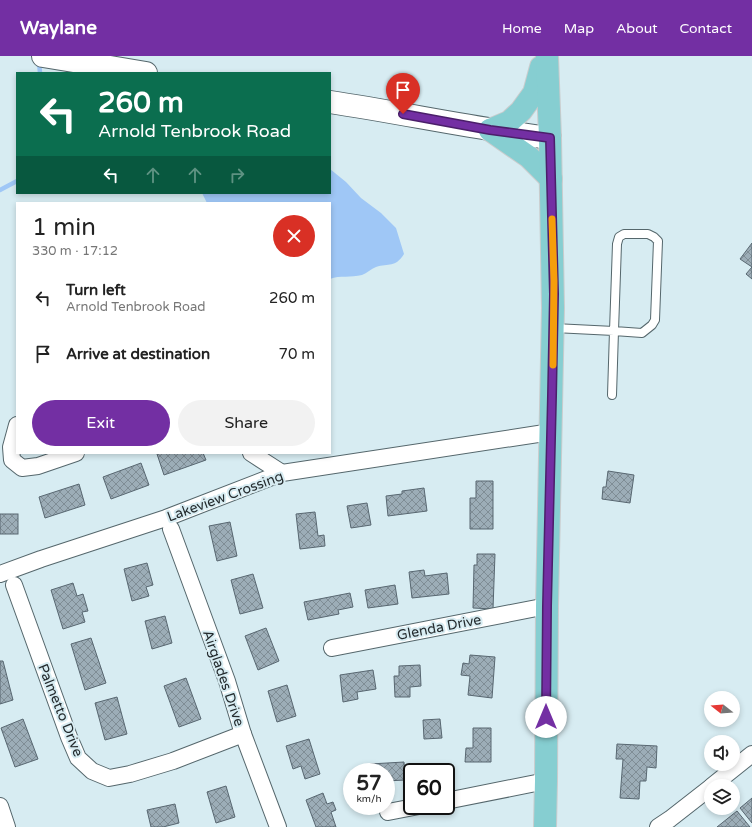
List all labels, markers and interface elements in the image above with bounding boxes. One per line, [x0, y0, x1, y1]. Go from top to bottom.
text: Waylane [20, 17, 97, 39]
text: Home [502, 20, 542, 37]
text: Map [564, 20, 594, 37]
text: About [616, 20, 658, 37]
text: Contact [680, 20, 732, 37]
pin [386, 73, 420, 114]
icon: arrive [392, 79, 414, 101]
text: 260 m [98, 86, 184, 120]
icon: left [32, 88, 84, 140]
text: Arnold Tenbrook Road [98, 120, 291, 142]
icon: left [100, 164, 122, 186]
icon: ahead [142, 164, 164, 186]
icon: ahead [184, 164, 206, 186]
icon: right [226, 164, 248, 186]
text: 1 min [32, 213, 96, 242]
button: close [273, 215, 315, 257]
text: 330 m · 17:12 [32, 243, 118, 259]
text: Turn left [66, 281, 126, 299]
icon: left [32, 287, 54, 309]
text: 260 m [269, 289, 315, 307]
text: Arnold Tenbrook Road [66, 299, 206, 315]
icon: arrive [32, 343, 54, 365]
text: Arrive at destination [66, 345, 210, 363]
text: 70 m [278, 345, 315, 363]
button: Exit [32, 400, 170, 446]
button: Share [178, 400, 315, 446]
street label: Lakeview Crossing [165, 468, 286, 525]
street label: Glenda Drive [396, 611, 483, 644]
street label: Airglades Drive [199, 628, 248, 729]
street label: Palmetto Drive [34, 661, 87, 759]
north arrow [704, 691, 740, 727]
map controls [704, 691, 740, 815]
position arrow [525, 696, 567, 738]
button: sound [704, 735, 740, 771]
speed limit sign: 60 [403, 763, 455, 815]
text: 57 [356, 772, 382, 796]
button: layers [704, 779, 740, 815]
text: km/h [356, 793, 382, 805]

